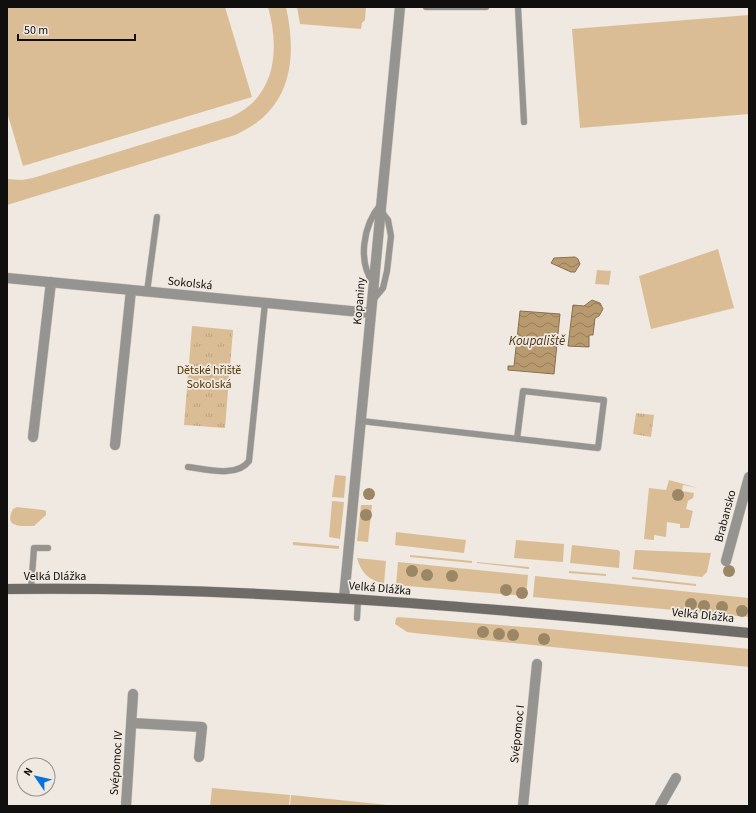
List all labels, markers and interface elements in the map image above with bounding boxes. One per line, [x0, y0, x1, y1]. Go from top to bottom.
scale bar [18, 16, 135, 42]
text: 50 m [24, 22, 48, 39]
street label: Sokolská [167, 273, 213, 294]
street label: Kopaniny [349, 276, 370, 325]
water label: Koupaliště [509, 332, 566, 350]
park label: Dětské hřiště Sokolská [177, 362, 241, 393]
street label: Brabansko [710, 488, 741, 544]
street label: Velká Dlážka [24, 568, 86, 585]
street label: Velká Dlážka [348, 577, 412, 600]
street label: Velká Dlážka [671, 604, 735, 627]
street label: Svépomoc I [506, 704, 529, 764]
street label: Svépomoc IV [106, 729, 127, 796]
north arrow [16, 757, 56, 797]
text: N [20, 764, 36, 779]

